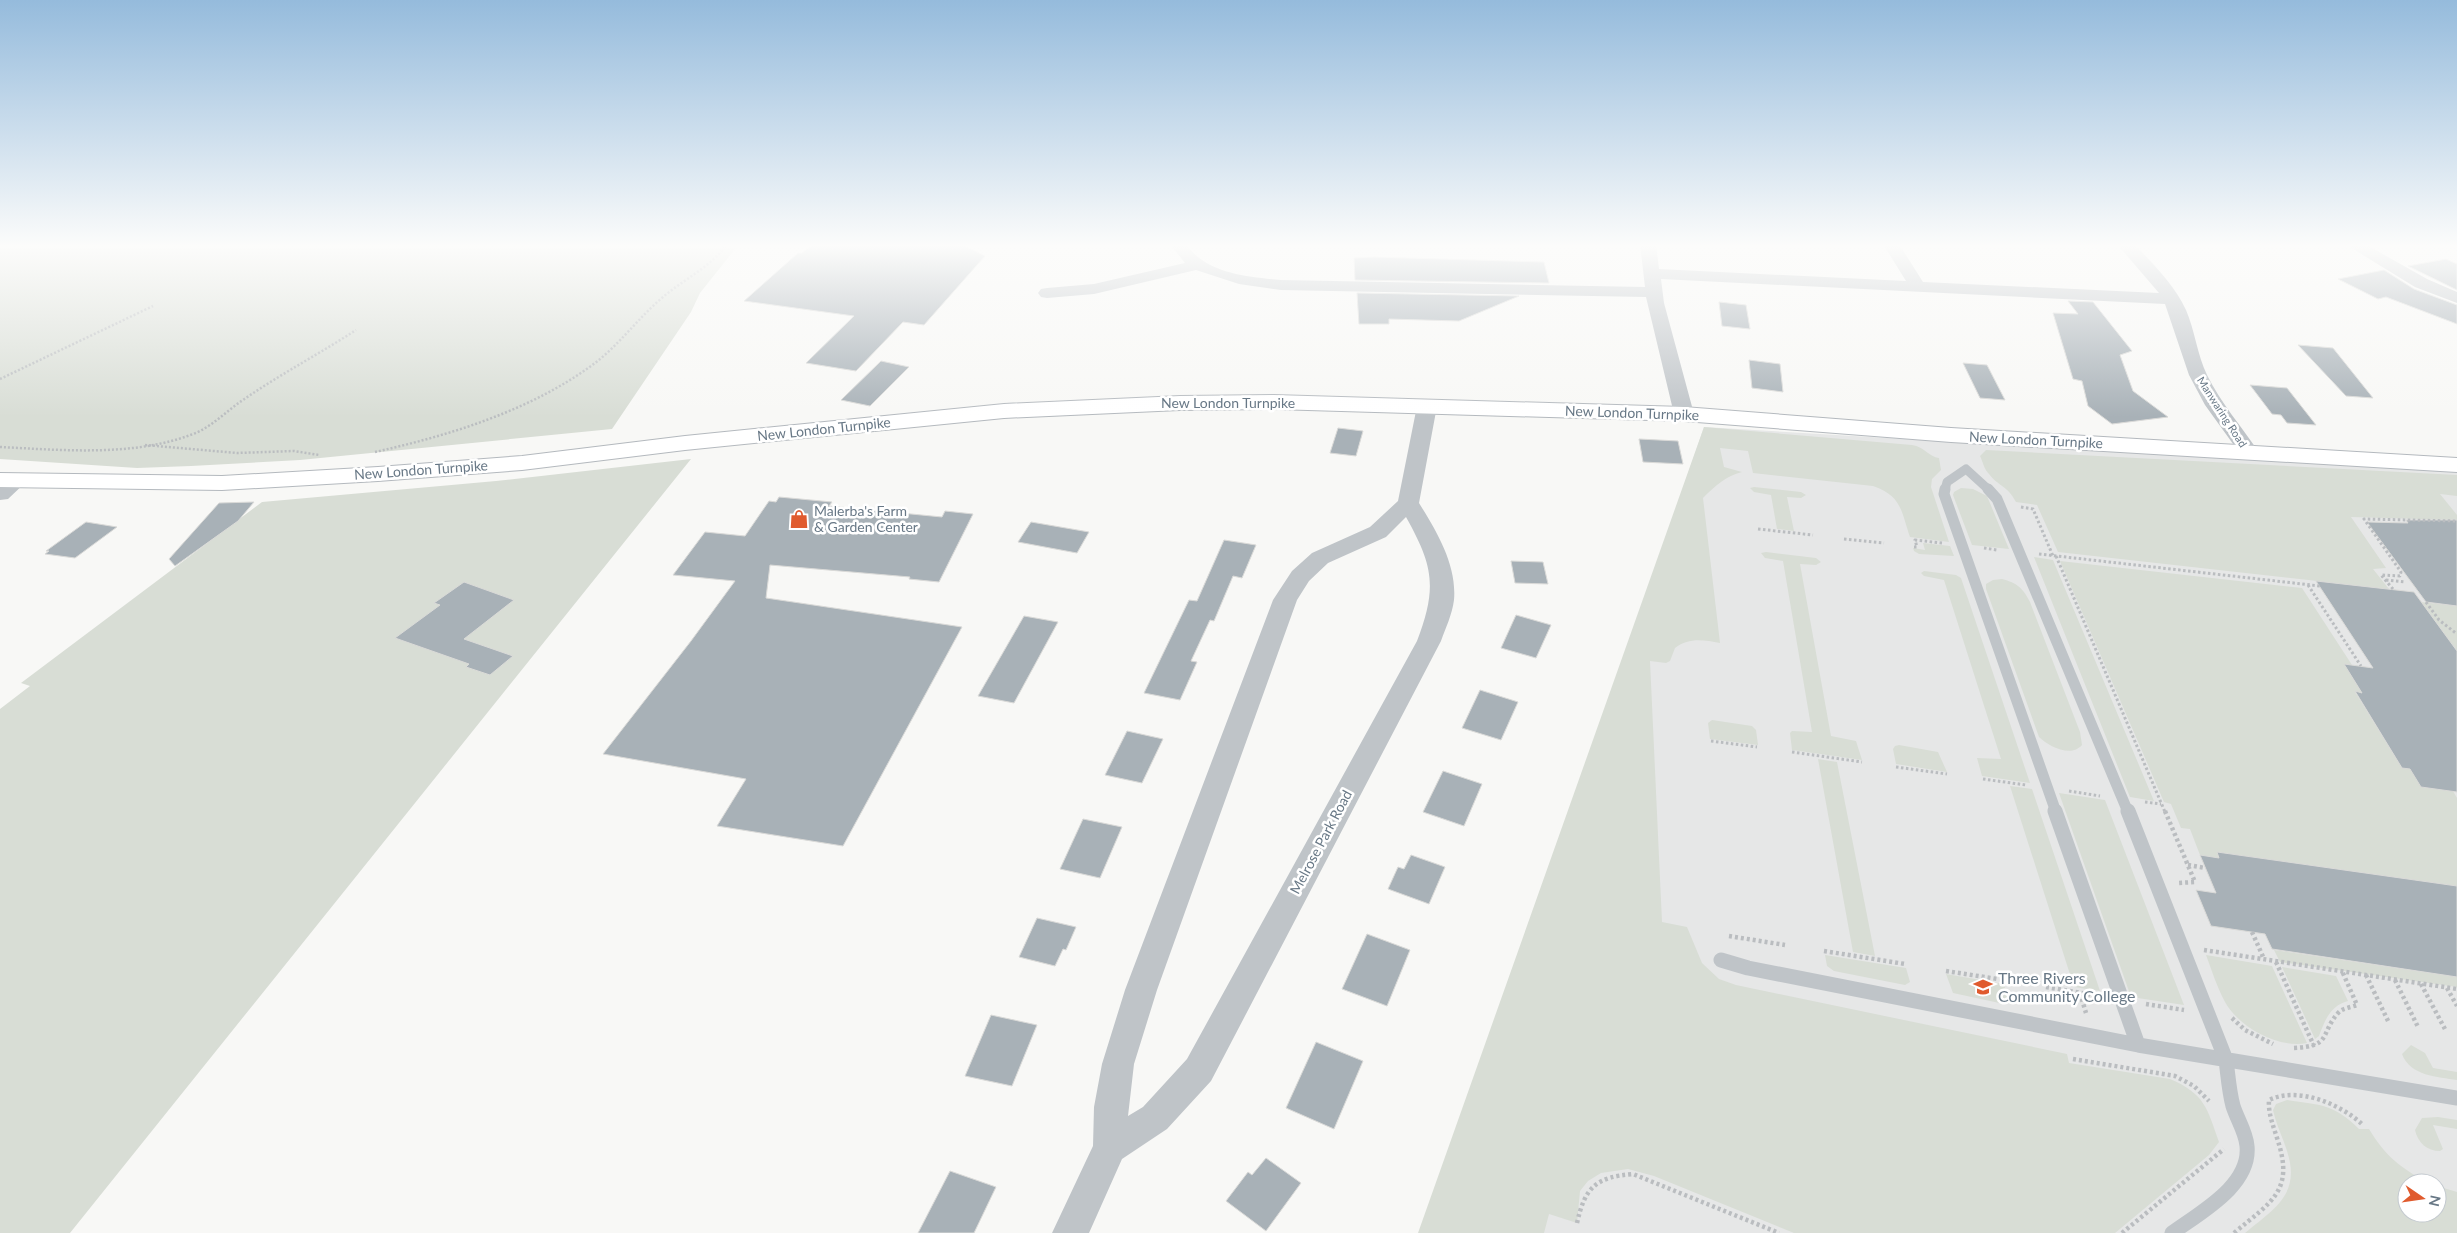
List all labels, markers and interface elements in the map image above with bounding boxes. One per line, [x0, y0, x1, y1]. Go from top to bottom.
street label: Manwaring Road [2195, 374, 2250, 449]
street label: New London Turnpike [1161, 394, 1295, 411]
street label: New London Turnpike [1565, 402, 1699, 423]
street label: New London Turnpike [756, 413, 892, 444]
street label: New London Turnpike [1969, 428, 2103, 451]
street label: New London Turnpike [353, 456, 488, 483]
place label: Malerba's Farm & Garden Center [814, 502, 918, 535]
shop icon: Malerba's Farm & Garden Center [788, 508, 810, 530]
street label: Melrose Park Road [1286, 787, 1355, 897]
place label: Three Rivers Community College [1998, 968, 2136, 1005]
school or university icon: Three Rivers Community College [1972, 976, 1994, 998]
north arrow [2397, 1173, 2447, 1223]
text: N [2426, 1194, 2445, 1208]

